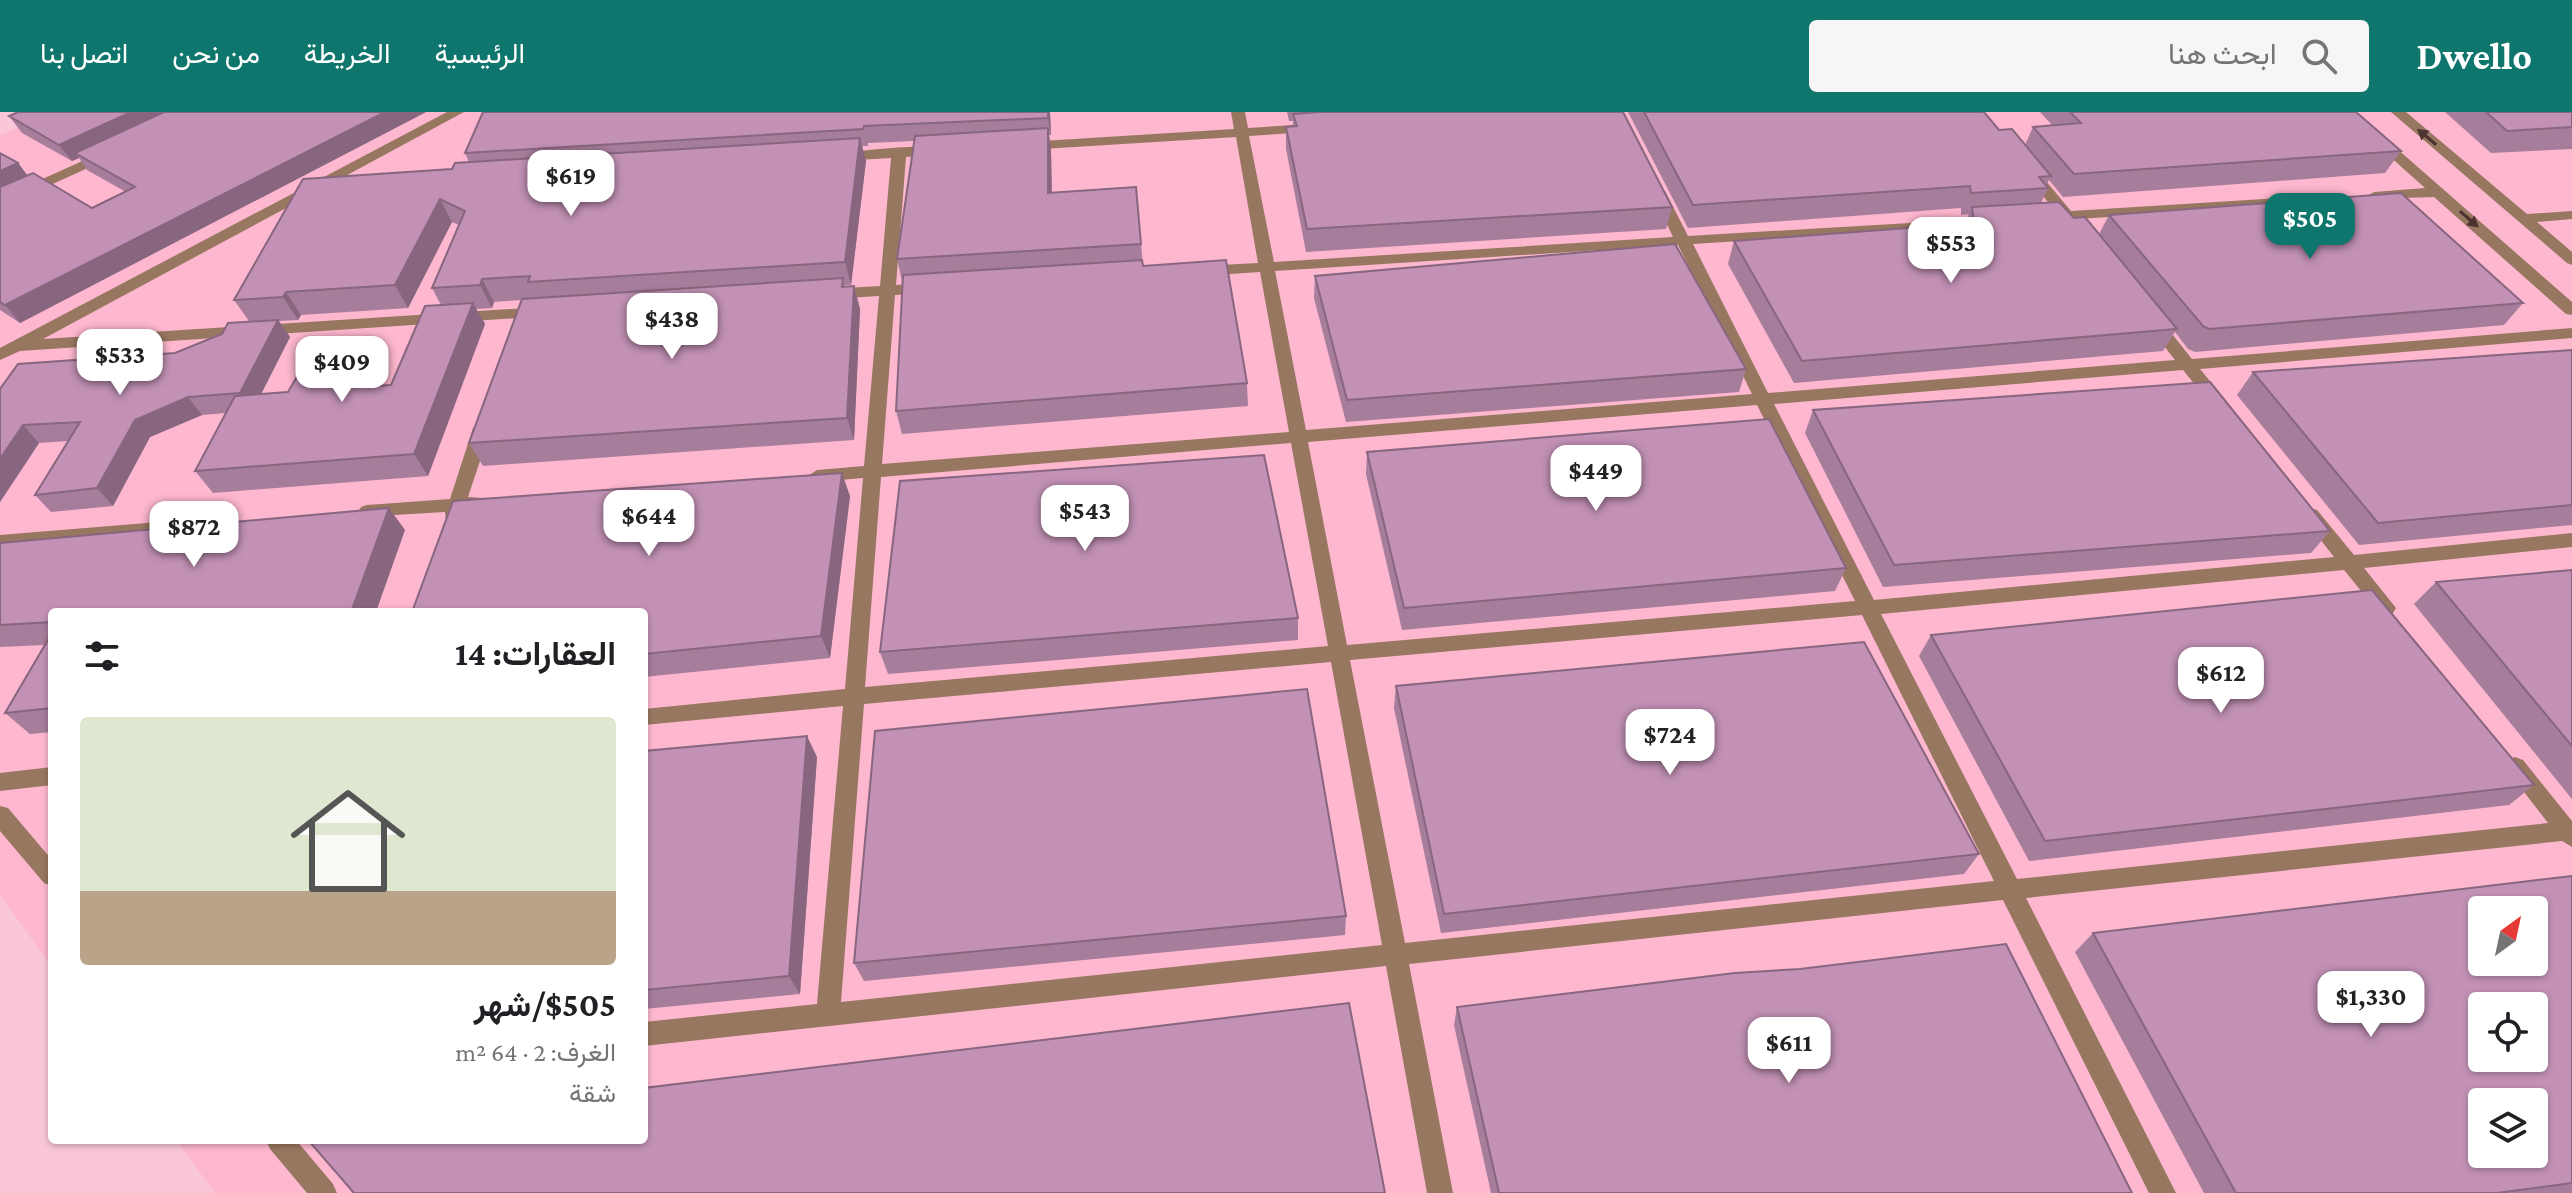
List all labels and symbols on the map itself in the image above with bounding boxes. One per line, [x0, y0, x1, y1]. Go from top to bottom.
one-way arrow [2418, 129, 2438, 146]
pin: $619 [524, 150, 618, 218]
pin: $505 [2263, 193, 2357, 261]
one-way arrow [2458, 210, 2478, 227]
pin: $553 [1904, 217, 1998, 285]
pin: $438 [625, 293, 719, 361]
pin: $533 [73, 329, 167, 397]
pin: $409 [295, 336, 389, 404]
pin: $449 [1549, 445, 1643, 513]
pin: $543 [1038, 485, 1132, 553]
pin: $644 [602, 490, 696, 558]
pin: $872 [147, 501, 241, 569]
pin: $612 [2174, 647, 2268, 715]
pin: $724 [1623, 709, 1717, 777]
north arrow [2468, 896, 2548, 976]
pin: $1,330 [2306, 971, 2436, 1039]
pin: $611 [1742, 1017, 1836, 1085]

